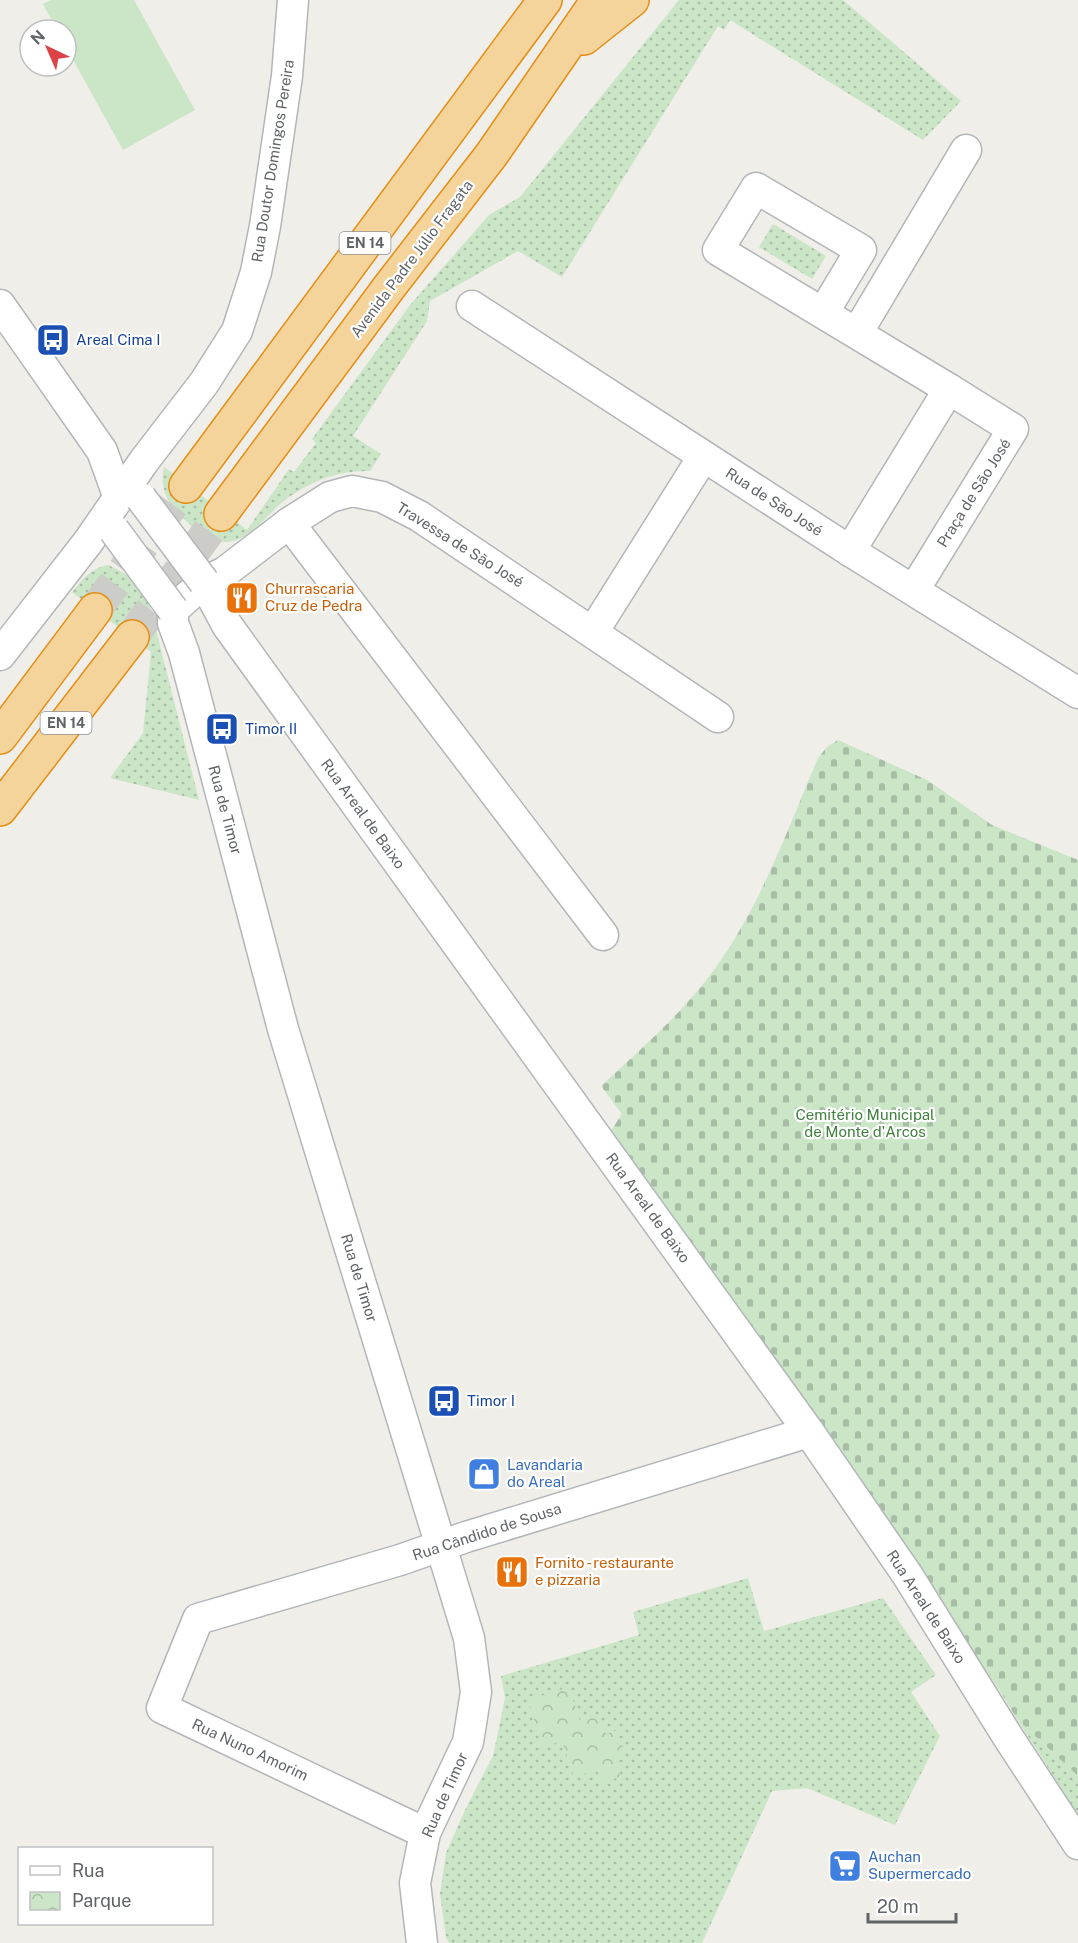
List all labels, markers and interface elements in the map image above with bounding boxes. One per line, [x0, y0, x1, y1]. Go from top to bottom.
north arrow [18, 18, 78, 78]
text: N [27, 26, 49, 49]
street label: Rua Doutor Domingos Pereira [248, 58, 297, 263]
street label: Avenida Padre Júlio Fragata [347, 177, 476, 341]
road number: EN 14 [340, 232, 391, 254]
bus stop icon: Areal Cima I [35, 322, 71, 358]
place label: Areal Cima I [76, 331, 161, 348]
street label: Praça de São José [933, 435, 1014, 550]
street label: Rua de São José [723, 464, 826, 539]
street label: Travessa de São José [394, 499, 527, 591]
restaurant icon: Churrascaria Cruz de Pedra [224, 580, 260, 616]
place label: Churrascaria Cruz de Pedra [265, 580, 362, 614]
bus stop icon: Timor II [204, 711, 240, 747]
road number: EN 14 [40, 712, 92, 734]
place label: Timor II [245, 720, 297, 737]
street label: Rua Areal de Baixo [318, 756, 409, 872]
street label: Rua de Timor [205, 763, 246, 856]
park label: Cemitério Municipal de Monte d'Arcos [795, 1106, 935, 1140]
street label: Rua Areal de Baixo [603, 1150, 694, 1266]
street label: Rua de Timor [338, 1232, 381, 1324]
bus stop icon: Timor I [426, 1383, 462, 1419]
place label: Timor I [467, 1392, 515, 1409]
shop icon: Lavandaria do Areal [466, 1456, 502, 1492]
place label: Lavandaria do Areal [507, 1456, 583, 1490]
street label: Rua Cândido de Sousa [410, 1499, 563, 1564]
street label: Rua Areal de Baixo [883, 1547, 969, 1666]
restaurant icon: Fornito - restaurante e pizzaria [494, 1554, 530, 1590]
place label: Fornito - restaurante e pizzaria [535, 1554, 674, 1588]
street label: Rua Nuno Amorim [189, 1715, 311, 1784]
street label: Rua de Timor [418, 1749, 471, 1840]
legend [18, 1847, 213, 1925]
supermarket icon: Auchan Supermercado [827, 1848, 863, 1884]
place label: Auchan Supermercado [868, 1848, 971, 1882]
text: Rua [72, 1860, 104, 1881]
scale bar [868, 1886, 956, 1924]
text: Parque [72, 1890, 132, 1911]
text: 20 m [877, 1896, 919, 1917]

